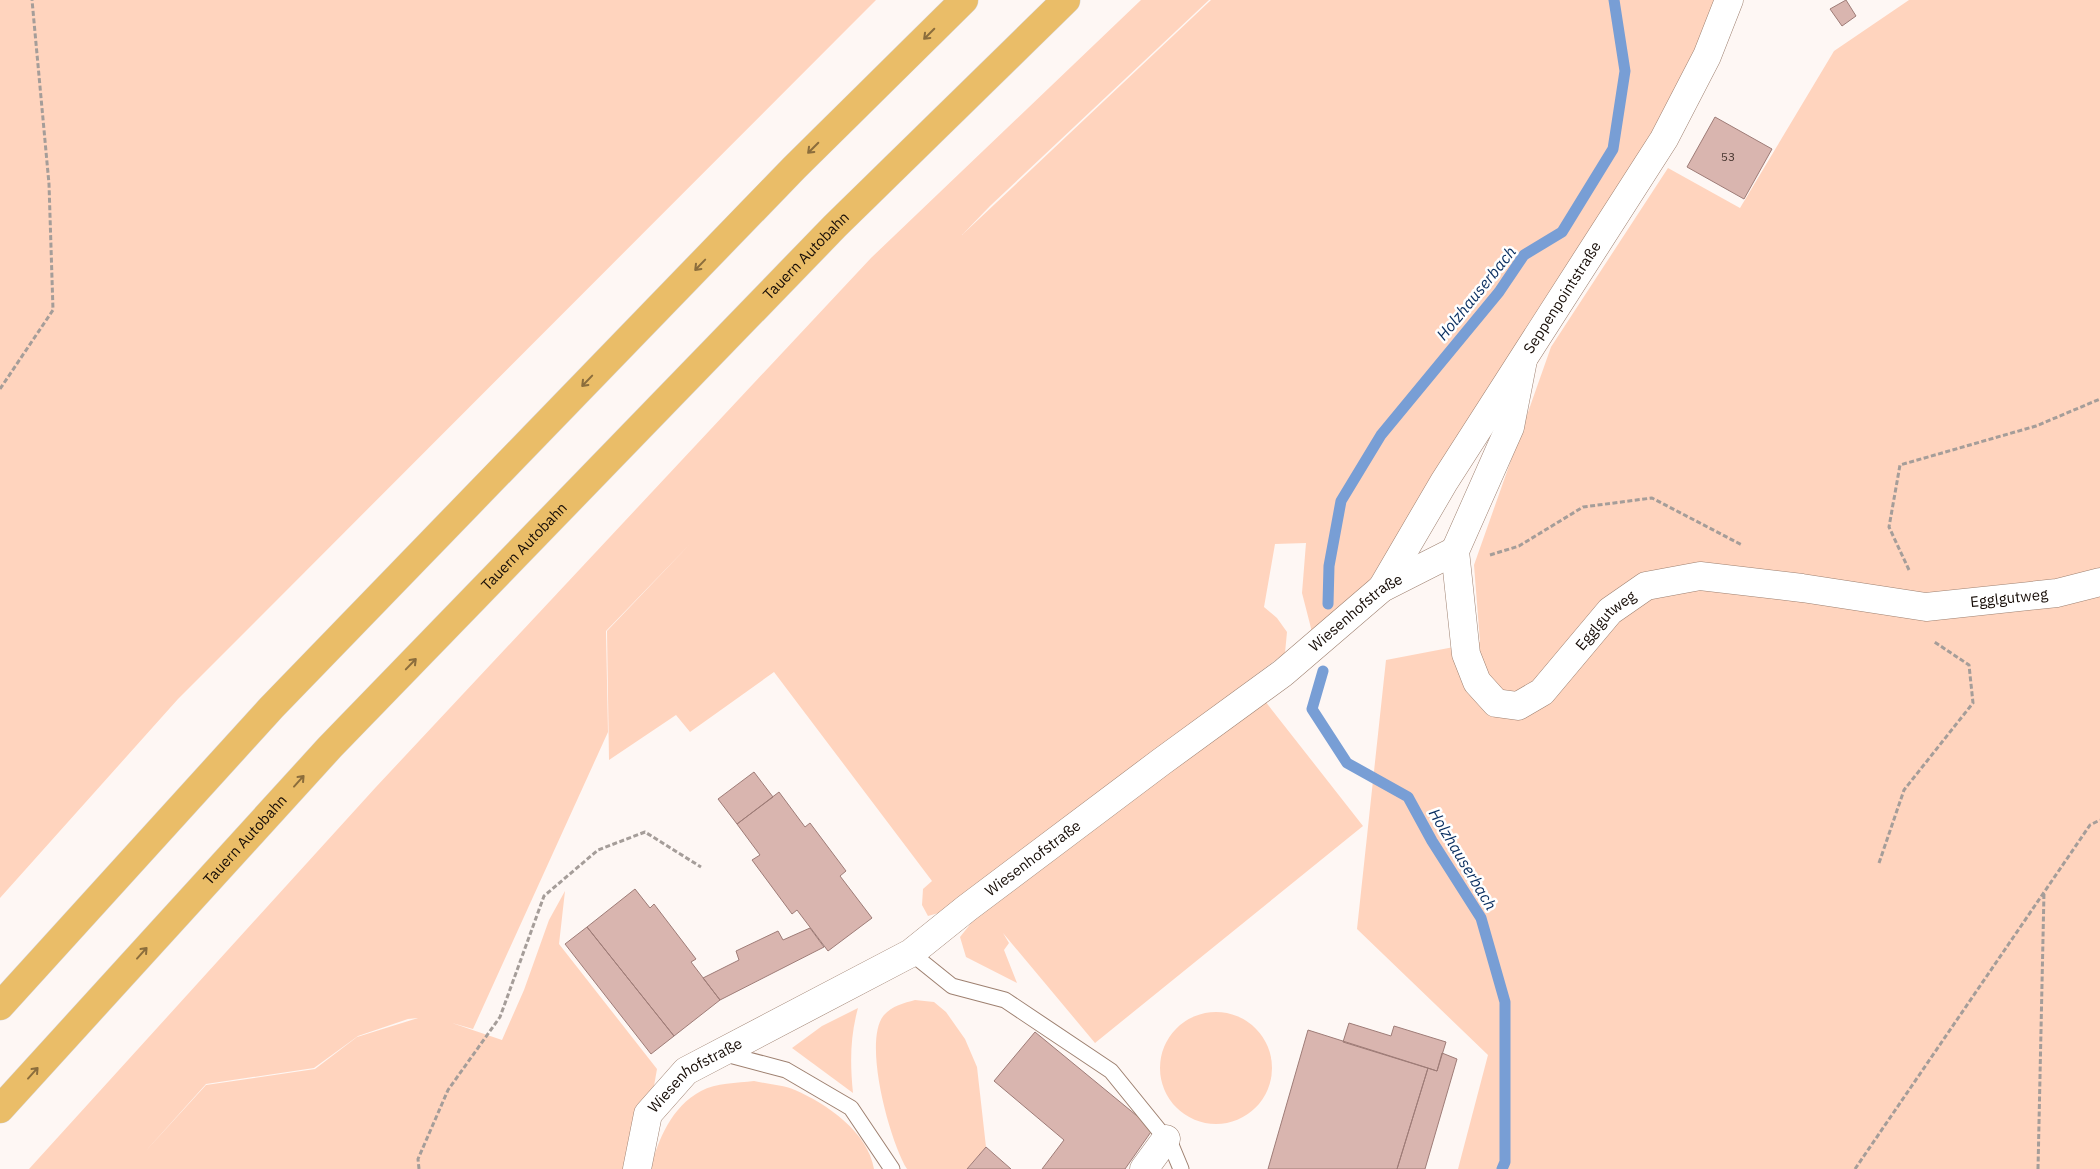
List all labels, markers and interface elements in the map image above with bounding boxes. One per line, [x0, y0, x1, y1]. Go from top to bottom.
one-way arrow [923, 28, 935, 40]
one-way arrow [807, 142, 820, 154]
house number: 53 [1721, 149, 1735, 164]
street label: Tauern Autobahn [759, 207, 853, 303]
street label: Seppenpointstraße [1519, 238, 1605, 357]
water label: Holzhauserbach [1432, 242, 1520, 344]
one-way arrow [694, 258, 706, 271]
one-way arrow [581, 375, 593, 388]
street label: Tauern Autobahn [477, 498, 571, 594]
street label: Wiesenhofstraße [1305, 569, 1406, 656]
street label: Egglgutweg [1969, 584, 2049, 611]
street label: Egglgutweg [1571, 586, 1639, 654]
one-way arrow [405, 657, 417, 670]
one-way arrow [293, 775, 305, 788]
street label: Tauern Autobahn [199, 791, 291, 889]
water label: Holzhauserbach [1425, 804, 1501, 914]
street label: Wiesenhofstraße [981, 816, 1084, 900]
one-way arrow [136, 947, 148, 960]
street label: Wiesenhofstraße [643, 1033, 745, 1117]
one-way arrow [27, 1067, 39, 1080]

